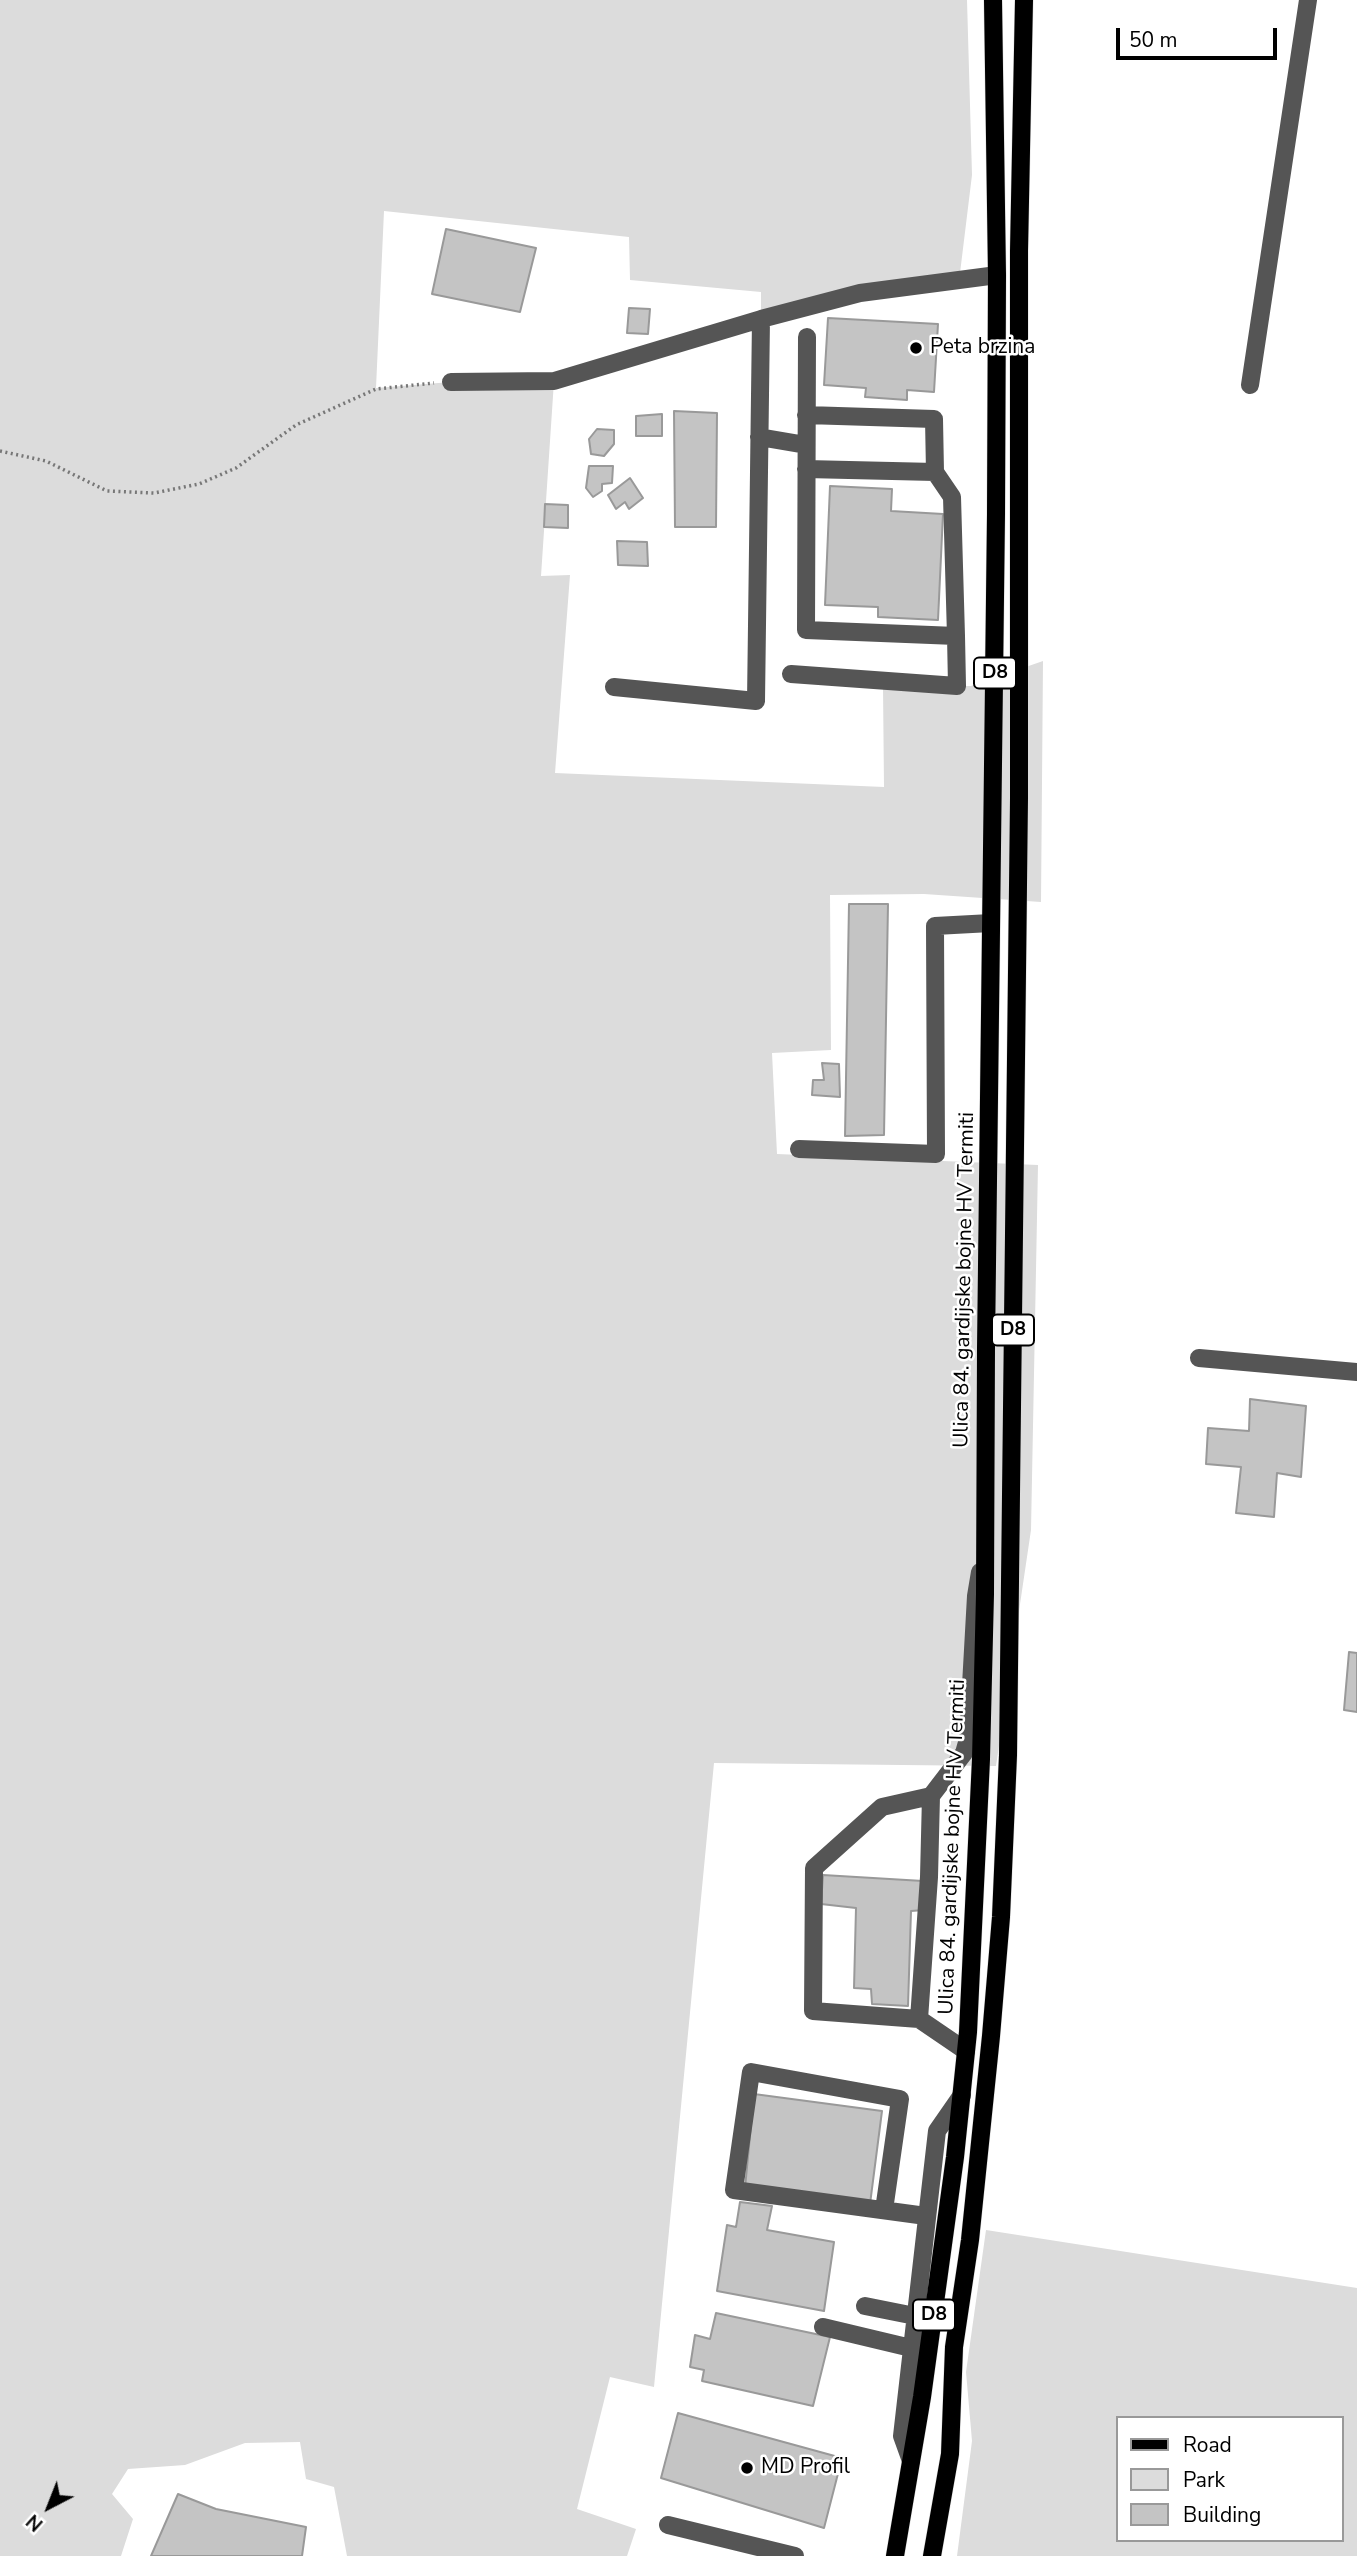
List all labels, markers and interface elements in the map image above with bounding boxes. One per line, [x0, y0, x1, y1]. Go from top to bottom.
scale bar [1119, 14, 1280, 58]
text: 50 m [1129, 26, 1178, 54]
place label: Peta brzina [930, 335, 1035, 361]
marker: Peta brzina [908, 340, 924, 356]
road number: D8 [974, 658, 1016, 688]
street label: Ulica 84. gardijske bojne HV Termiti [949, 1112, 981, 1448]
road number: D8 [992, 1314, 1034, 1346]
street label: Ulica 84. gardijske bojne HV Termiti [935, 1679, 971, 2015]
road number: D8 [913, 2300, 955, 2330]
legend [1116, 2416, 1343, 2542]
text: Road [1183, 2431, 1232, 2459]
place label: MD Profil [761, 2455, 850, 2481]
marker: MD Profil [739, 2460, 755, 2476]
text: Park [1183, 2466, 1225, 2494]
north arrow [14, 2472, 84, 2542]
text: Building [1183, 2501, 1261, 2529]
text: N [21, 2508, 49, 2537]

